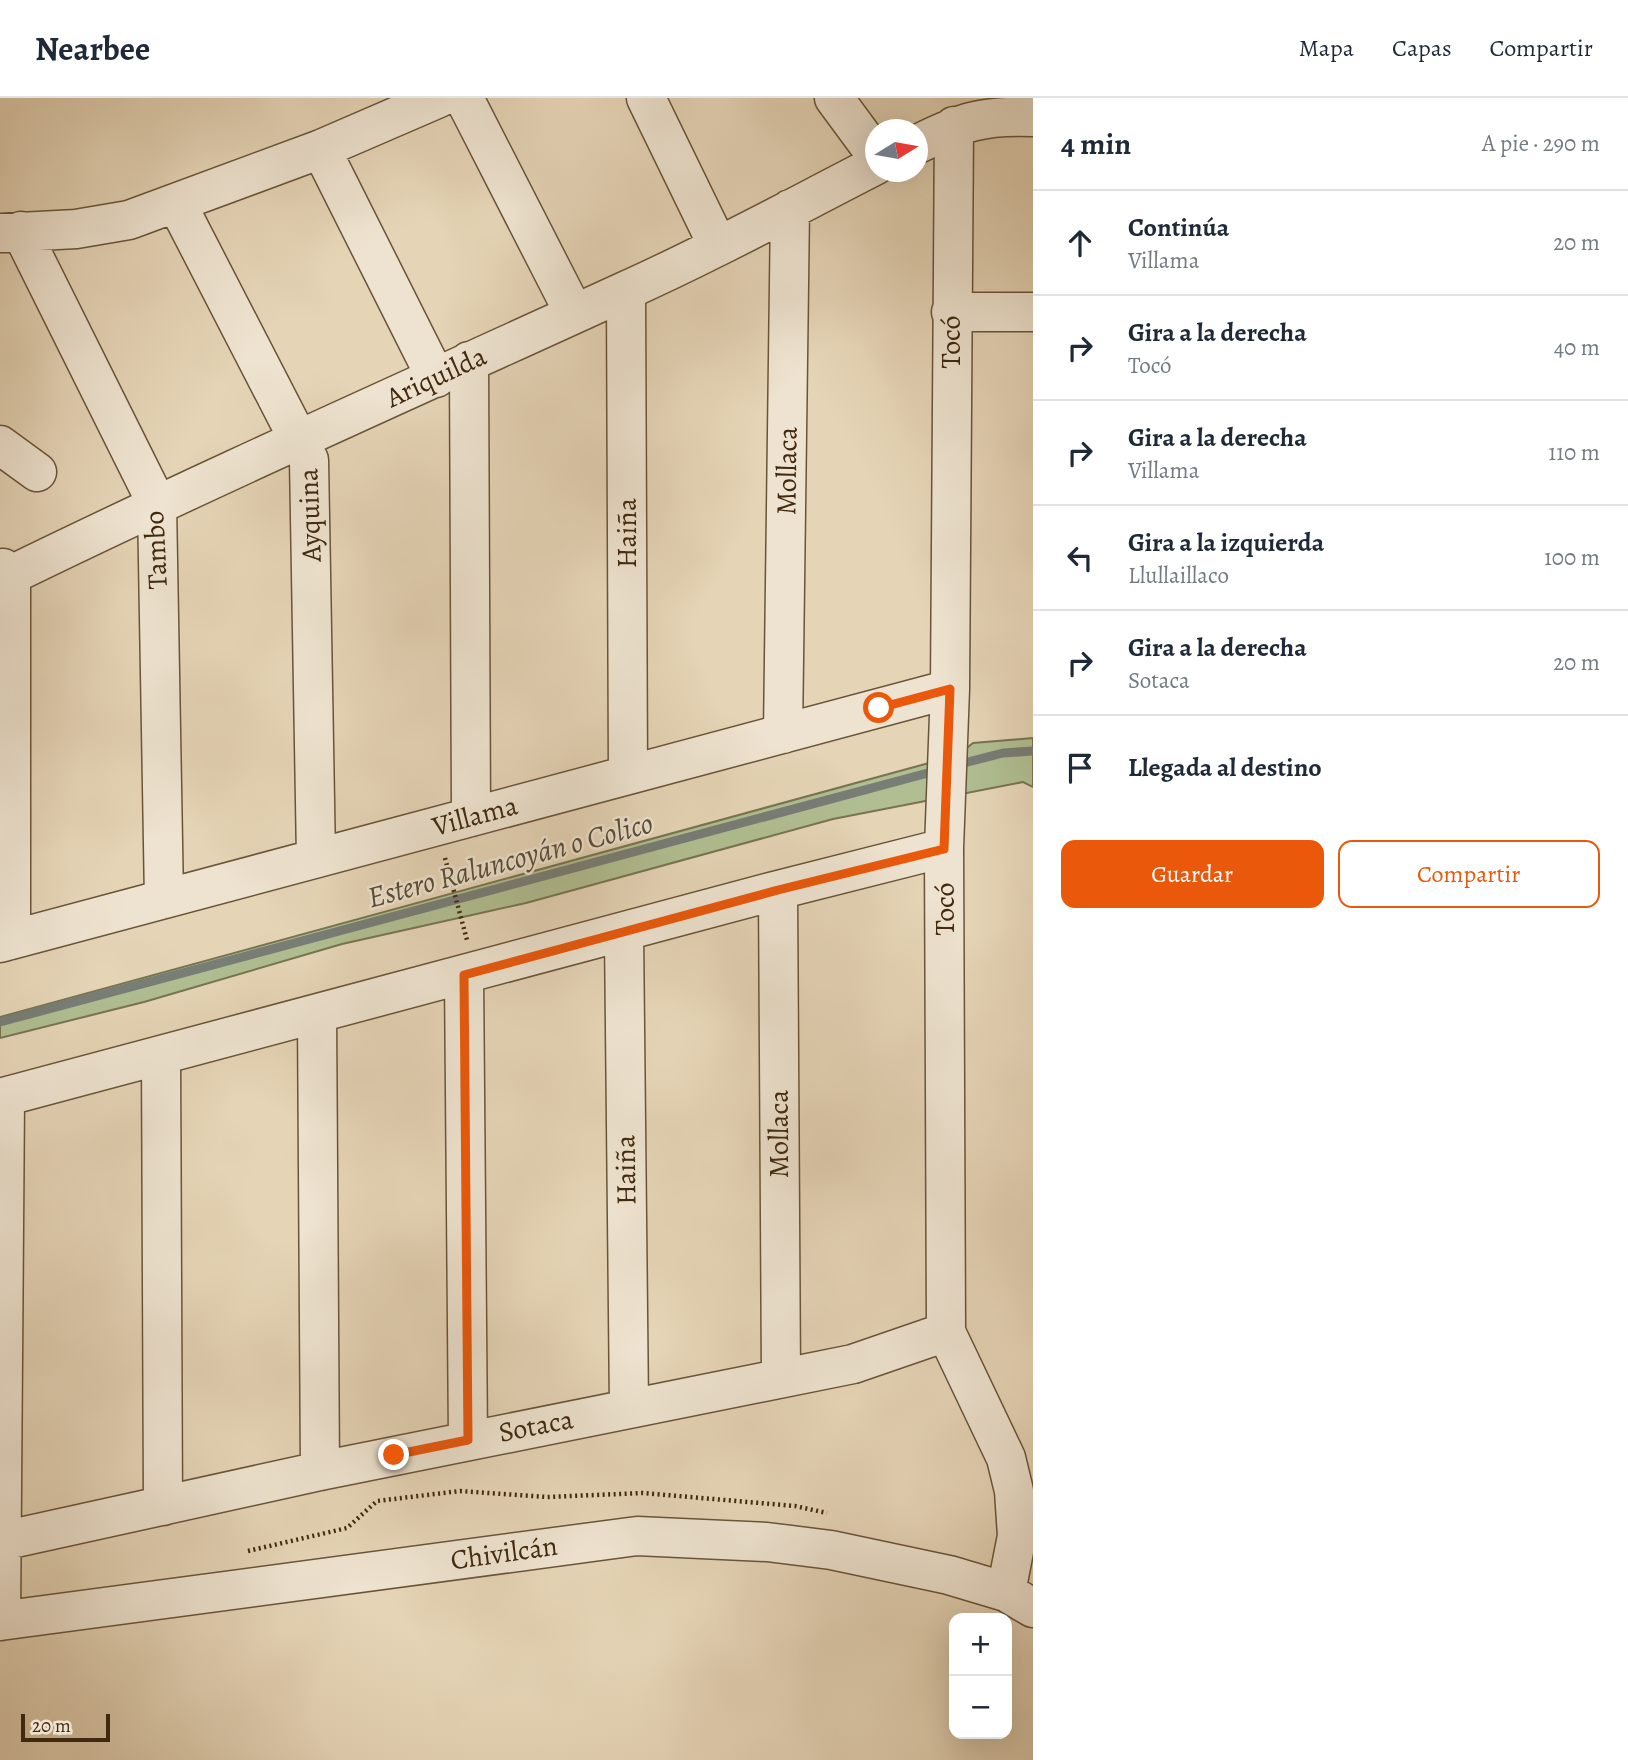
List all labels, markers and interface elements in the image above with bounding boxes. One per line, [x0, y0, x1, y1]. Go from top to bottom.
text: Nearbee [35, 26, 150, 71]
text: Mapa [1299, 32, 1354, 64]
text: Capas [1392, 32, 1452, 64]
text: Compartir [1490, 32, 1593, 64]
north arrow [865, 119, 928, 182]
text: 4 min [1061, 124, 1131, 164]
text: A pie · 290 m [1482, 128, 1600, 159]
text: Continúa [1128, 210, 1229, 245]
icon: ahead [1061, 224, 1099, 262]
text: 20 m [1553, 227, 1600, 258]
text: Villama [1128, 245, 1199, 276]
text: Gira a la derecha [1128, 315, 1307, 350]
street label: Tocó [932, 316, 970, 368]
icon: right [1061, 329, 1099, 367]
text: 40 m [1554, 332, 1600, 363]
street label: Ariquilda [379, 337, 492, 417]
text: Tocó [1128, 350, 1172, 381]
text: Gira a la derecha [1128, 420, 1307, 455]
street label: Mollaca [767, 426, 807, 516]
icon: right [1061, 434, 1099, 472]
text: 110 m [1548, 437, 1600, 468]
text: Villama [1128, 455, 1199, 486]
street label: Ayquina [289, 468, 331, 563]
street label: Haiña [608, 498, 646, 568]
street label: Tambo [135, 510, 177, 590]
text: Gira a la izquierda [1128, 525, 1324, 560]
icon: left [1061, 539, 1099, 577]
text: 100 m [1544, 542, 1600, 573]
text: Llullaillaco [1128, 560, 1229, 591]
text: Gira a la derecha [1128, 630, 1307, 665]
icon: right [1061, 644, 1099, 682]
text: 20 m [1553, 647, 1600, 678]
text: Sotaca [1128, 665, 1190, 696]
route start [863, 692, 894, 723]
icon: arrive [1061, 749, 1099, 787]
text: Llegada al destino [1128, 750, 1322, 785]
street label: Villama [427, 786, 522, 846]
water label: Estero Raluncoyán o Colico [363, 803, 657, 917]
button: Guardar [1061, 840, 1324, 908]
button: Compartir [1338, 840, 1600, 908]
street label: Tocó [926, 883, 964, 935]
street label: Mollaca [760, 1090, 798, 1178]
street label: Haiña [606, 1135, 646, 1205]
street label: Sotaca [495, 1400, 577, 1452]
route end [378, 1439, 409, 1470]
street label: Chivilcán [448, 1527, 560, 1579]
map controls [949, 1613, 1012, 1739]
button: + [949, 1613, 1012, 1676]
button: − [949, 1676, 1012, 1739]
scale bar [21, 1711, 110, 1743]
text: 20 m [32, 1713, 71, 1739]

